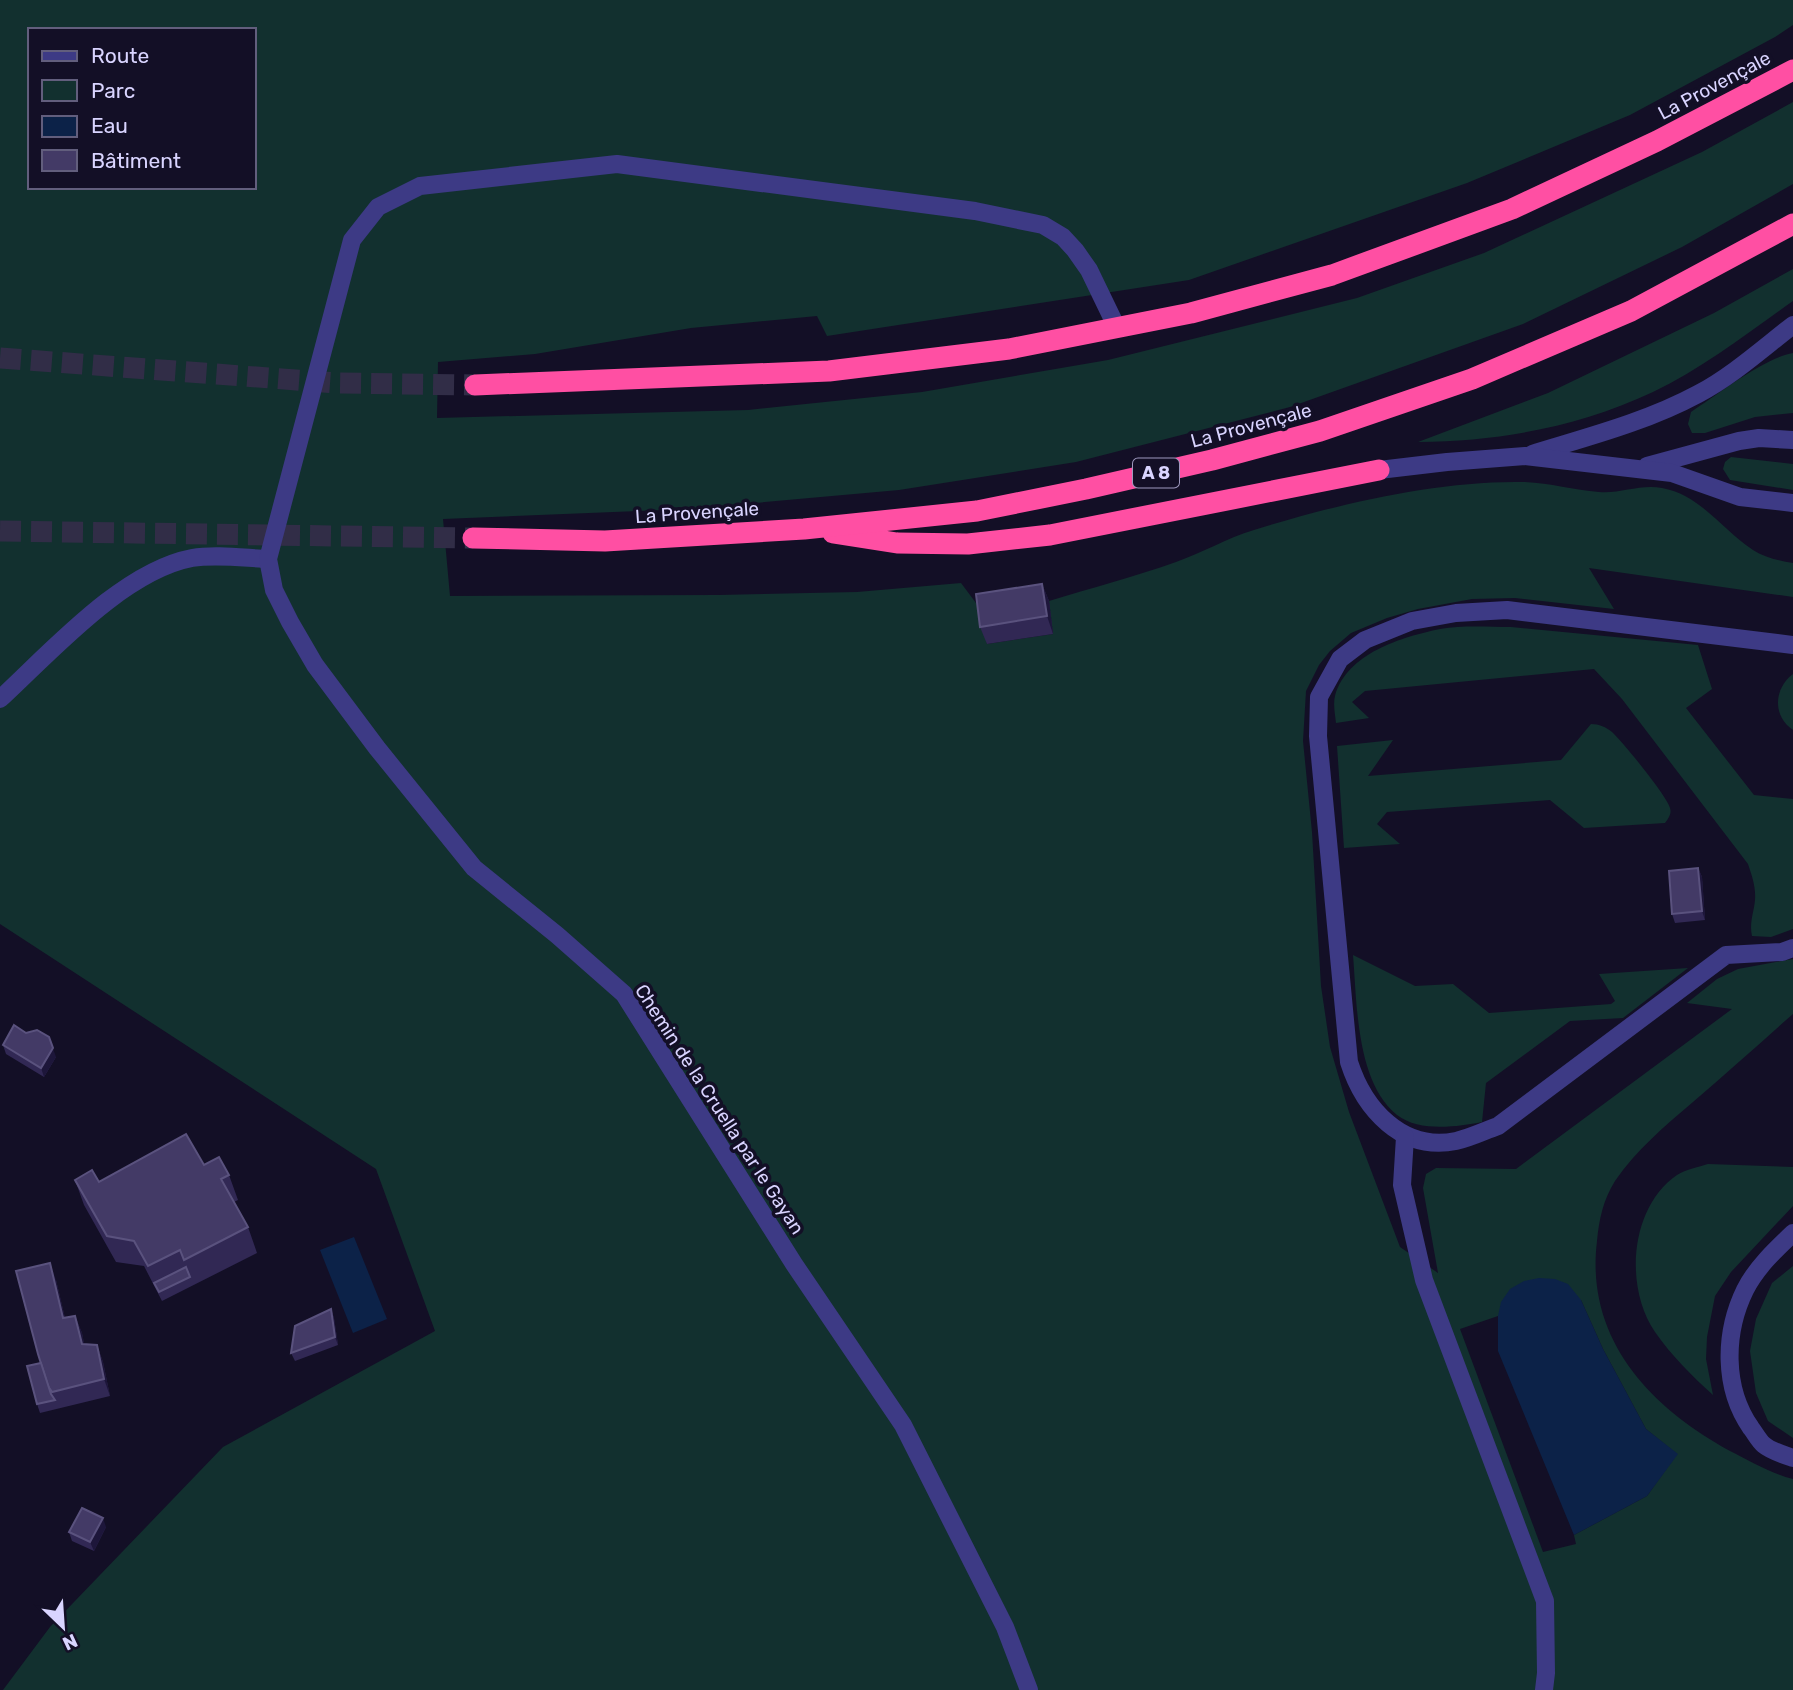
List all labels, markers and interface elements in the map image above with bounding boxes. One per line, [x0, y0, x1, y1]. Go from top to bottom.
legend [28, 28, 256, 189]
text: Route [91, 43, 149, 68]
street label: La Provençale [1654, 46, 1774, 125]
text: Parc [91, 78, 135, 103]
text: Eau [91, 113, 128, 138]
text: Bâtiment [91, 148, 181, 173]
street label: La Provençale [1188, 398, 1314, 453]
road number: A 8 [1133, 458, 1179, 488]
street label: La Provençale [634, 497, 760, 528]
street label: Chemin de la Cruella par le Gayan [630, 980, 809, 1239]
north arrow [28, 1592, 98, 1662]
text: N [59, 1629, 81, 1655]

